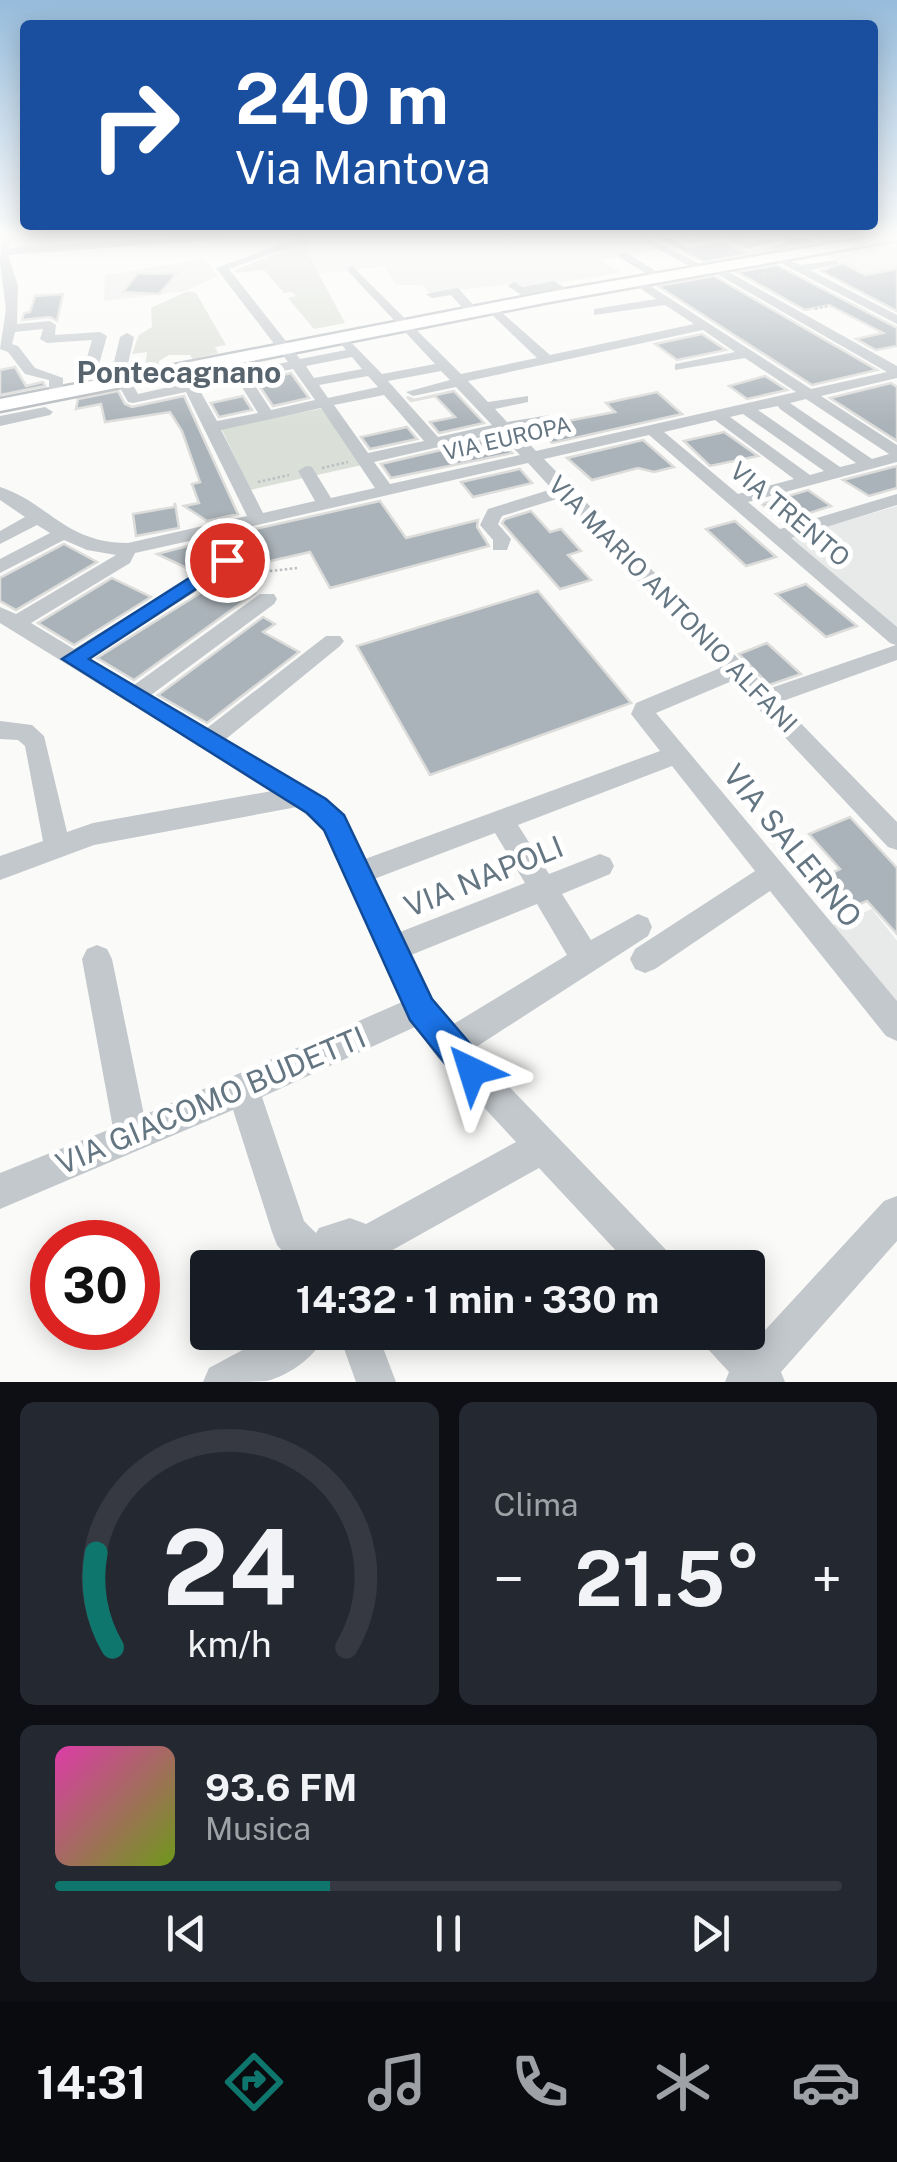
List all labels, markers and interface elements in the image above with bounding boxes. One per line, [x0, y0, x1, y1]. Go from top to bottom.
text: 240 m [235, 57, 449, 140]
icon: right [70, 60, 200, 190]
text: Via Mantova [235, 141, 491, 194]
district label: Pontecagnano [77, 354, 281, 390]
street label: VIA EUROPA [441, 411, 573, 465]
street label: VIA TRENTO [724, 455, 856, 573]
street label: VIA MARIO ANTONIO ALFANI [542, 469, 804, 739]
pin [185, 518, 270, 603]
icon: arrive [200, 533, 255, 588]
street label: VIA SALERNO [716, 757, 869, 934]
street label: VIA NAPOLI [399, 828, 568, 924]
street label: VIA GIACOMO BUDETTI [51, 1019, 371, 1182]
position arrow [420, 1019, 524, 1123]
speed limit sign: 30 [30, 1220, 160, 1350]
text: 14:32 · 1 min · 330 m [296, 1277, 659, 1322]
text: Clima [494, 1486, 579, 1523]
text: 24 [162, 1506, 296, 1628]
text: 21.5° [575, 1535, 761, 1623]
text: − [494, 1547, 524, 1611]
text: + [812, 1547, 842, 1611]
text: km/h [187, 1623, 271, 1665]
text: 93.6 FM [205, 1765, 357, 1810]
text: Musica [205, 1810, 311, 1847]
icon: previous [159, 1906, 214, 1961]
icon: pause [421, 1906, 476, 1961]
icon: next [683, 1906, 738, 1961]
icon: directions [219, 2047, 289, 2117]
icon: music [362, 2047, 432, 2117]
icon: phone [505, 2047, 575, 2117]
icon: climate [648, 2047, 718, 2117]
icon: car [791, 2047, 861, 2117]
text: 14:31 [36, 2056, 147, 2109]

